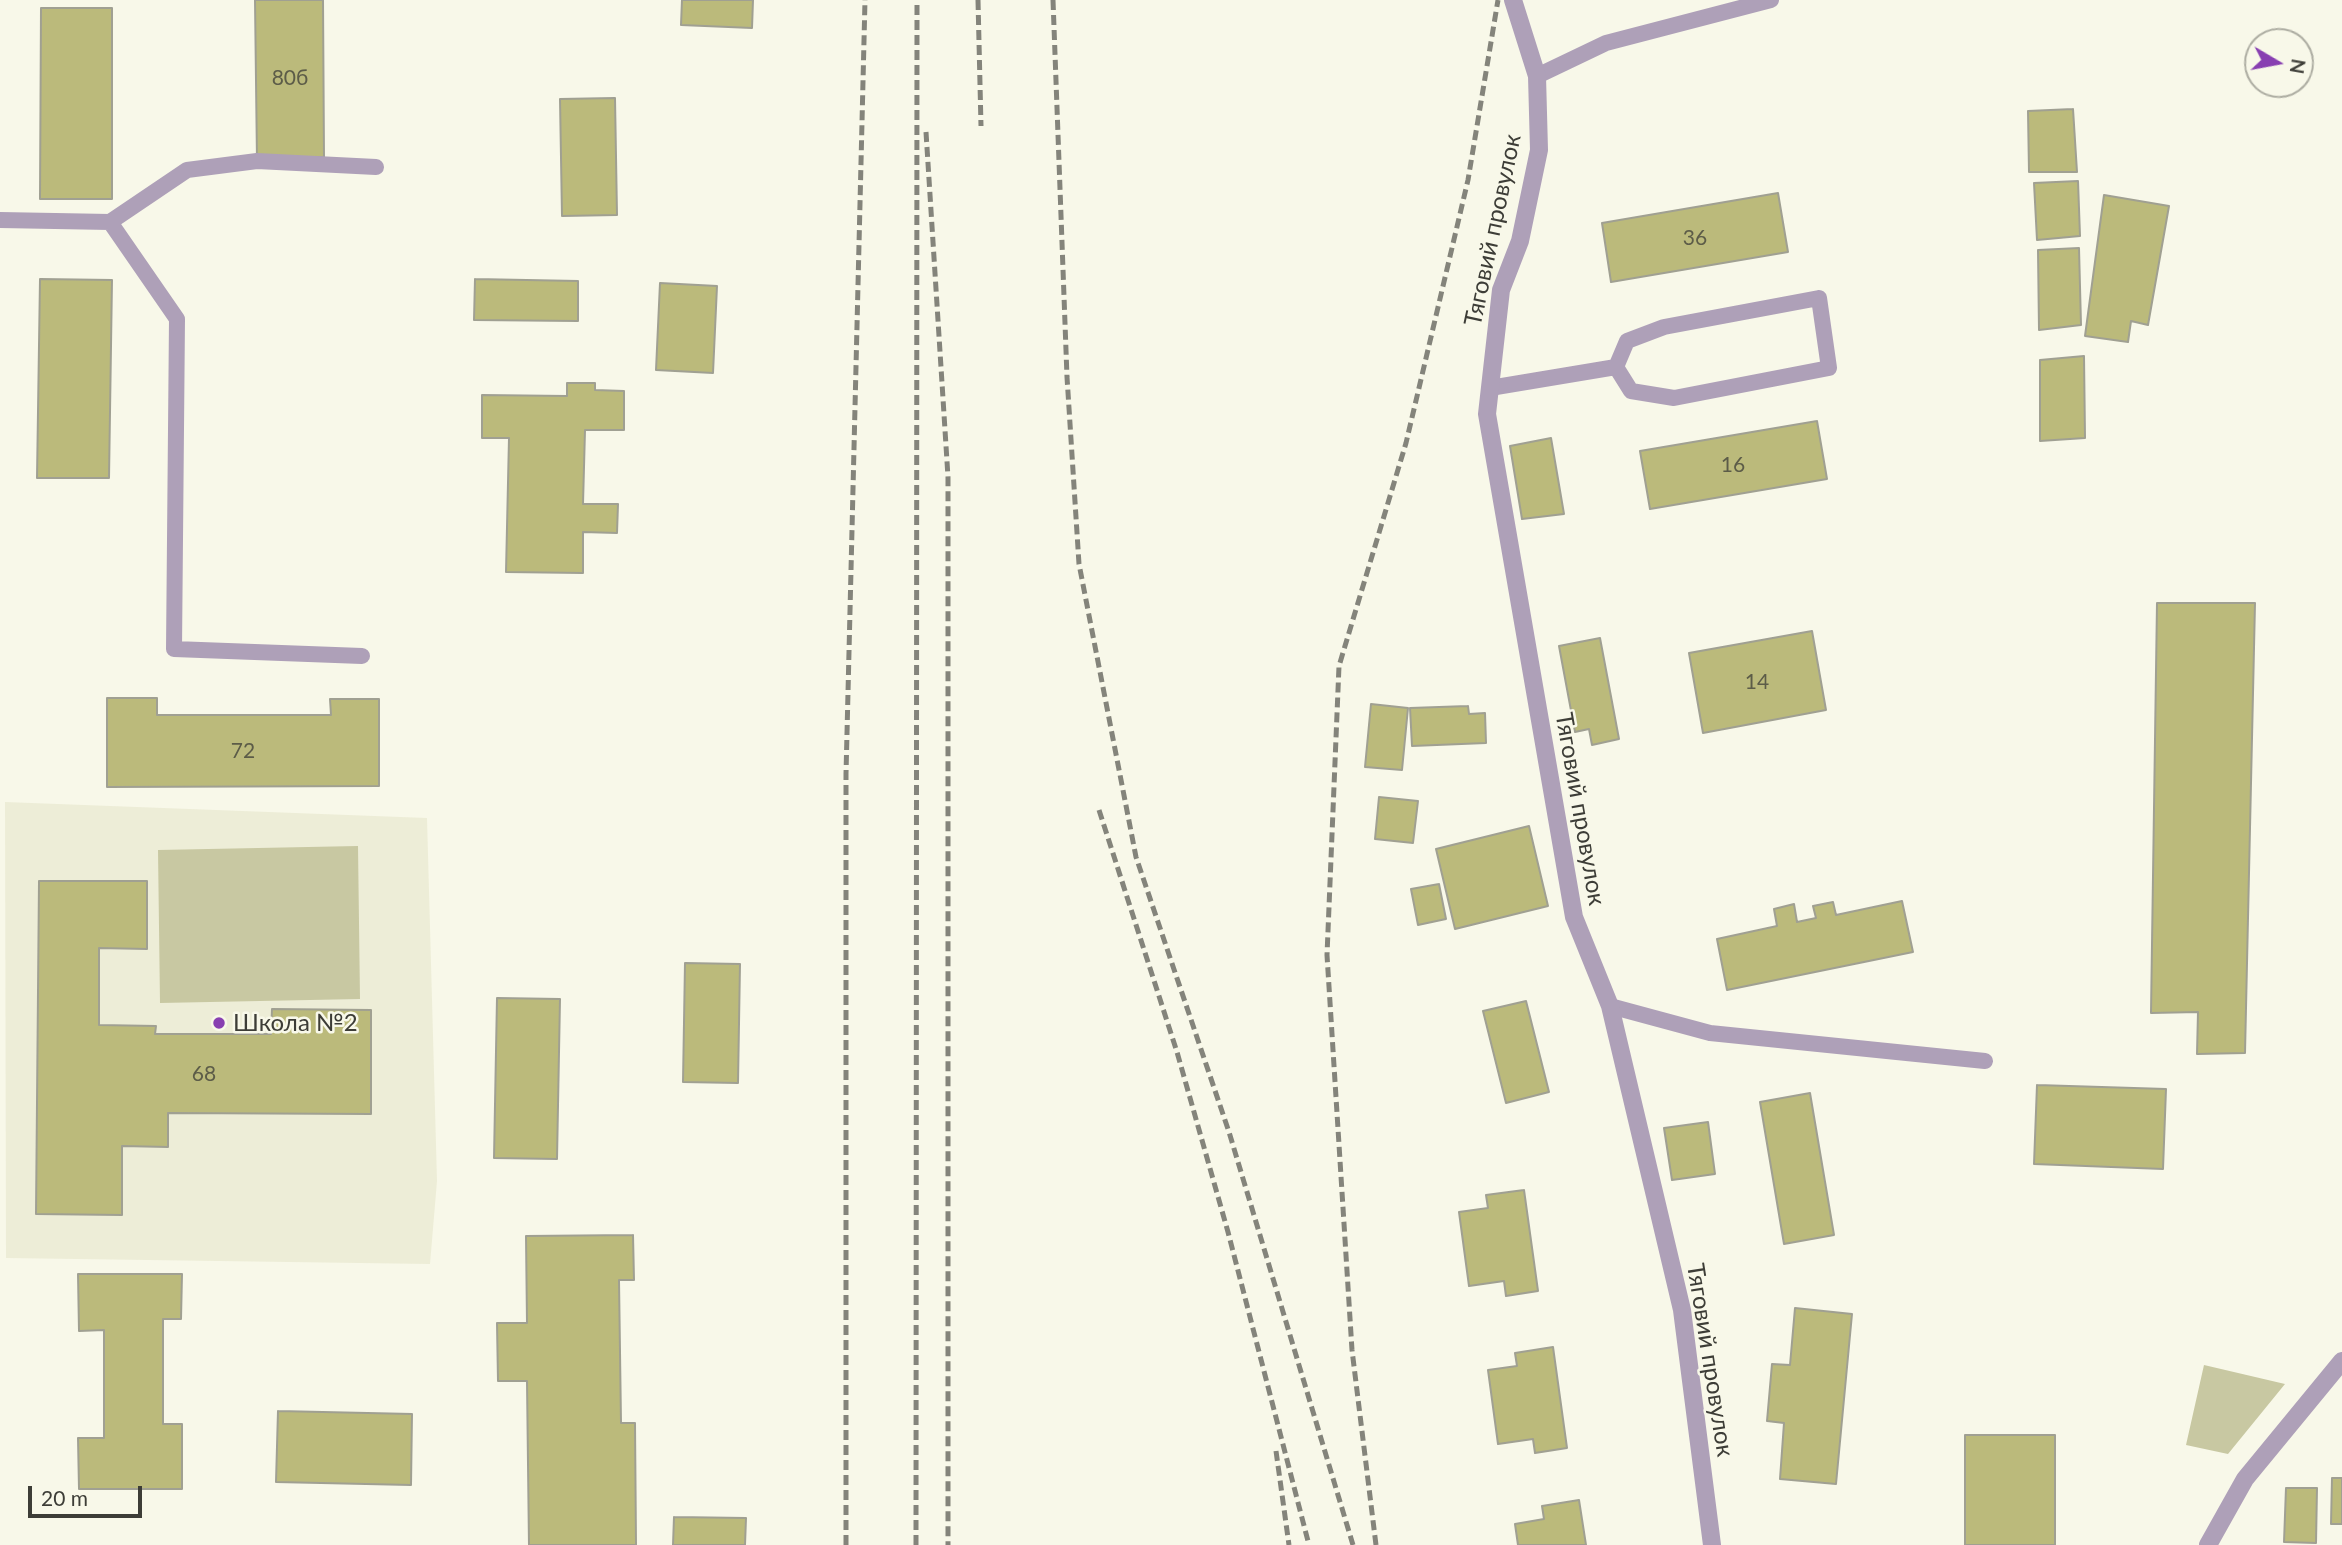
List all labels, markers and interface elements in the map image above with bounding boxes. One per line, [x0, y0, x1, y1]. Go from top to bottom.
north arrow [2244, 28, 2314, 98]
text: N [2286, 57, 2311, 76]
house number: 80б [272, 65, 308, 91]
street label: Тяговий провулок [1459, 131, 1527, 329]
house number: 36 [1683, 225, 1707, 251]
house number: 16 [1721, 452, 1745, 478]
house number: 14 [1745, 669, 1769, 695]
street label: Тяговий провулок [1549, 710, 1611, 908]
house number: 72 [231, 738, 255, 764]
place label: Школа №2 [233, 1009, 358, 1037]
marker: Школа №2 [211, 1015, 227, 1031]
house number: 68 [192, 1061, 216, 1087]
street label: Тяговий провулок [1680, 1261, 1740, 1459]
scale bar [32, 1472, 145, 1516]
text: 20 m [41, 1485, 88, 1510]

